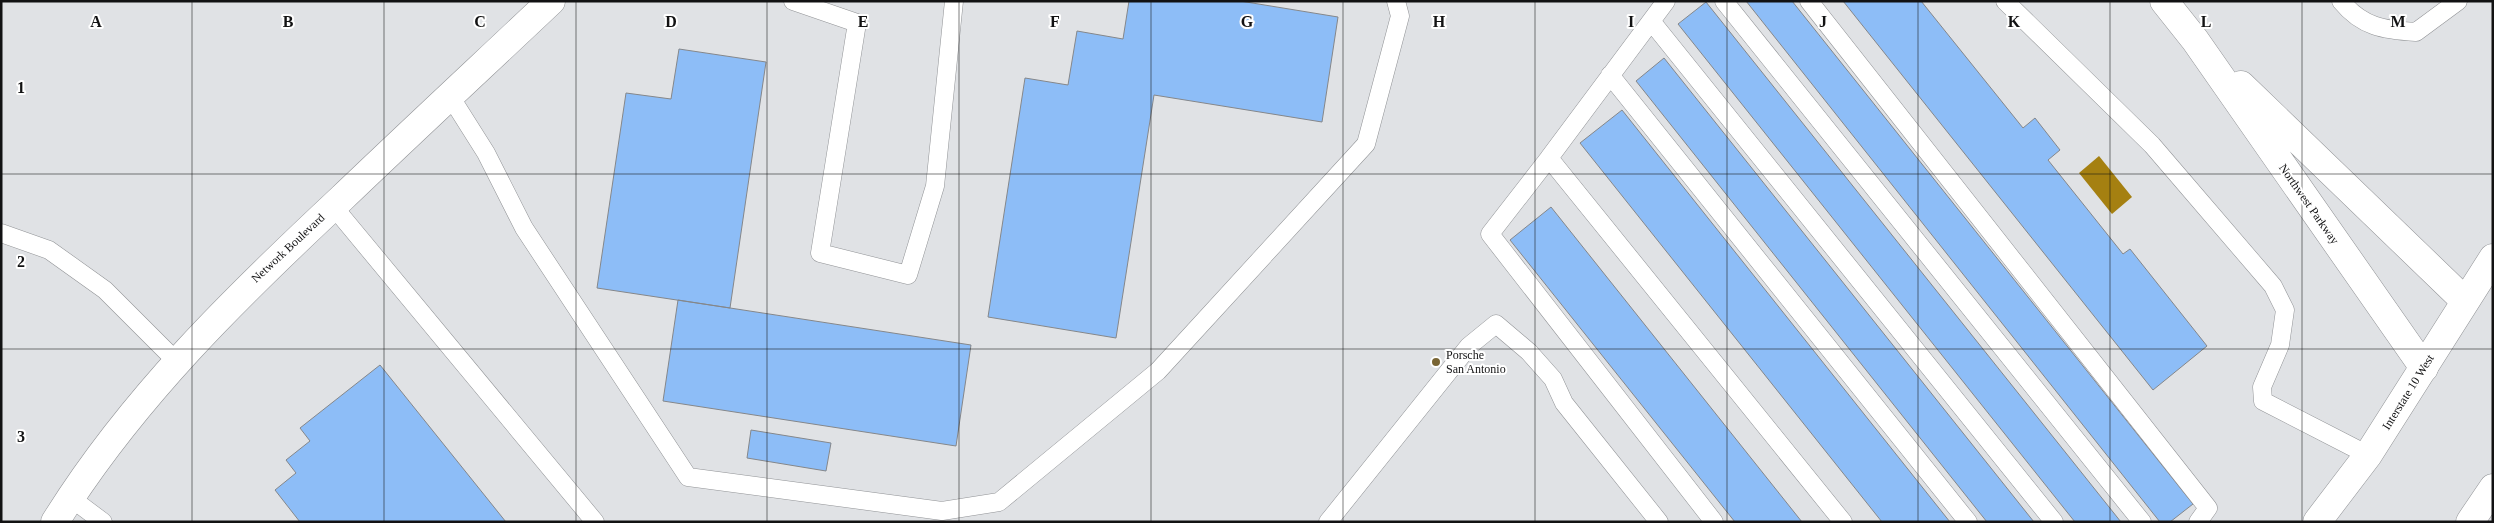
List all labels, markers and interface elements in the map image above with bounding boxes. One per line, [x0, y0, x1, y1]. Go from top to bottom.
text: A [90, 13, 102, 30]
text: B [283, 13, 294, 30]
text: C [474, 13, 486, 30]
text: D [665, 13, 677, 30]
text: E [858, 13, 868, 30]
text: F [1050, 13, 1060, 30]
text: G [1241, 13, 1254, 30]
text: H [1433, 13, 1446, 30]
text: I [1628, 13, 1634, 30]
text: J [1819, 13, 1827, 30]
text: K [2008, 13, 2021, 30]
text: L [2201, 13, 2211, 30]
text: M [2390, 13, 2406, 30]
text: 1 [17, 79, 25, 96]
street label: Northwest Parkway [2276, 161, 2342, 247]
street label: Network Boulevard [248, 210, 328, 286]
text: 2 [17, 253, 25, 270]
place label: Porsche San Antonio [1446, 348, 1506, 376]
street label: Interstate 10 West [2379, 351, 2437, 432]
marker: Porsche San Antonio [1430, 356, 1442, 368]
text: 3 [17, 428, 25, 445]

